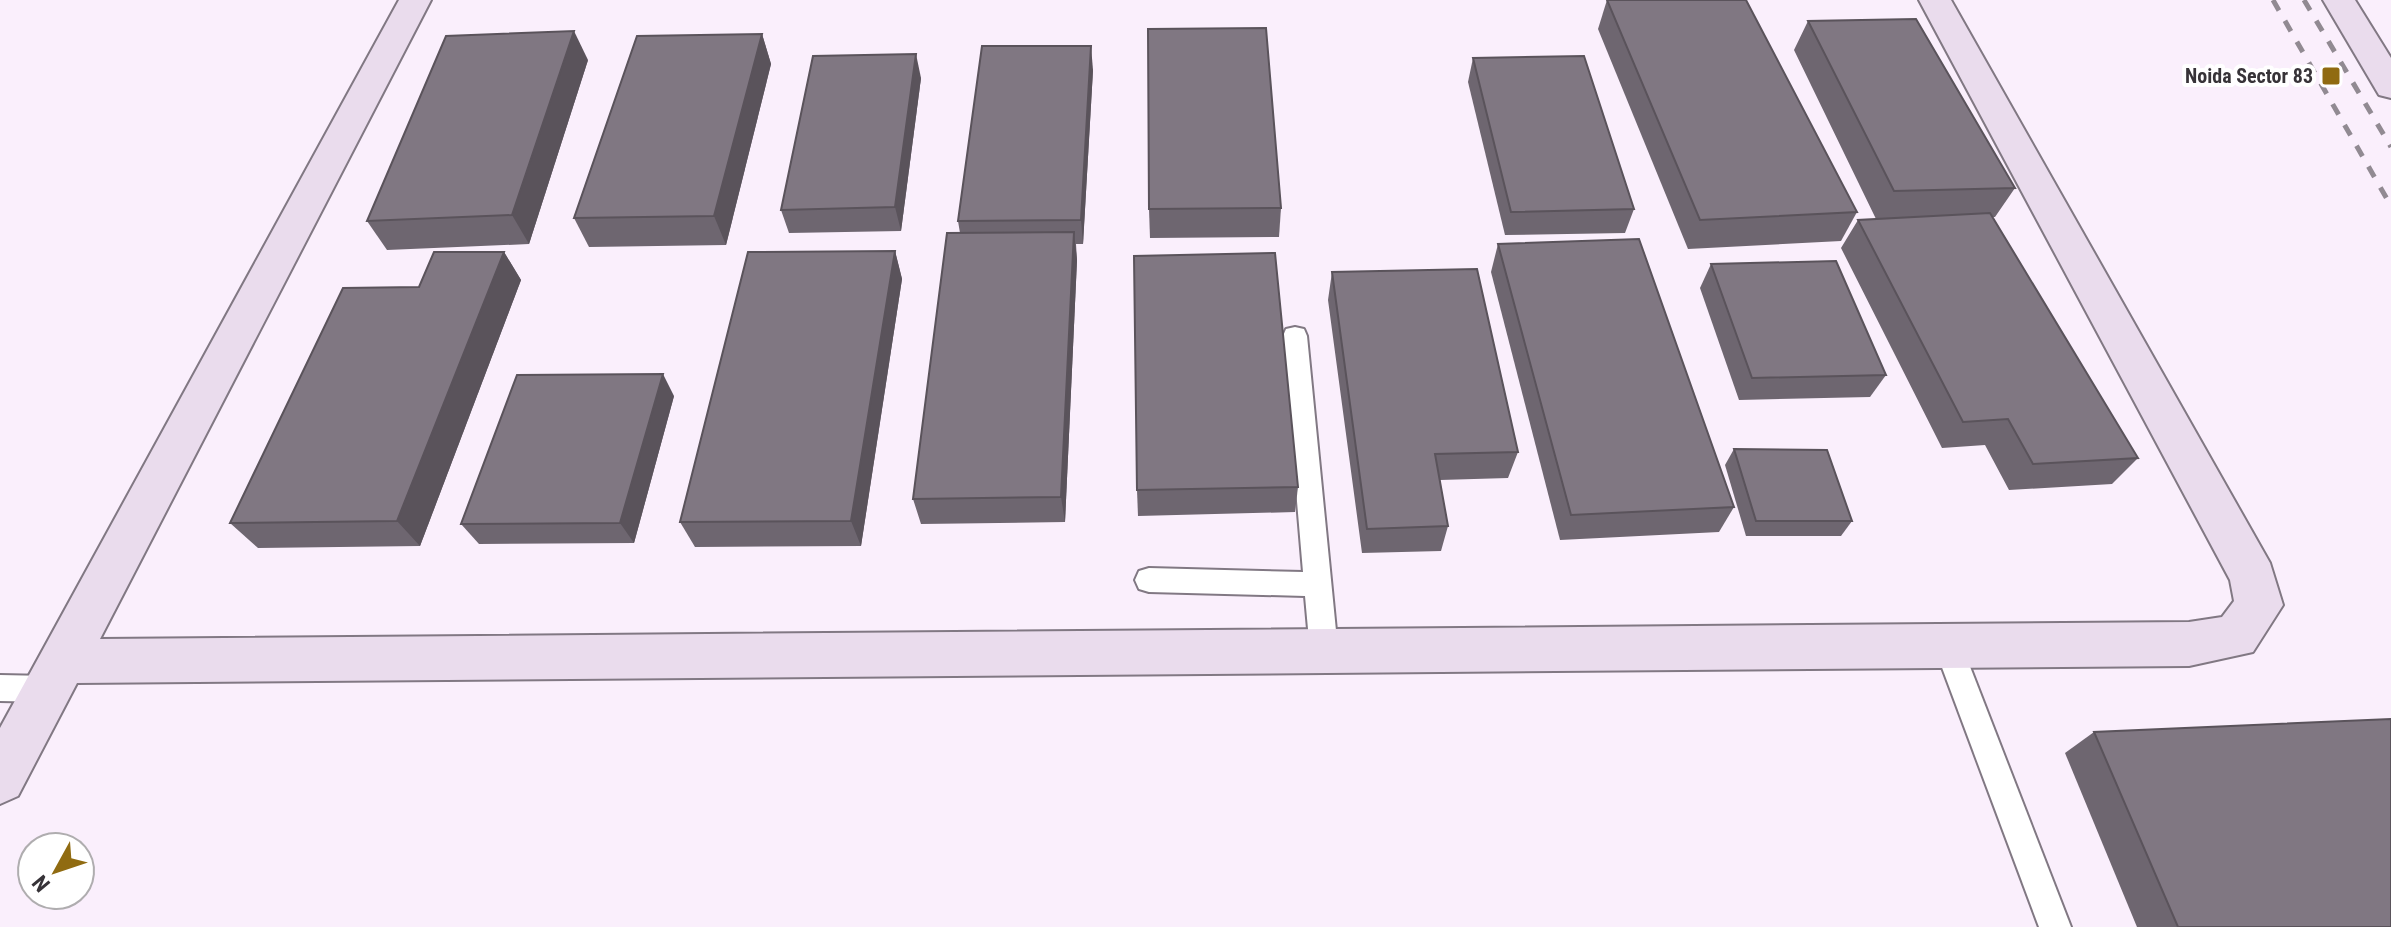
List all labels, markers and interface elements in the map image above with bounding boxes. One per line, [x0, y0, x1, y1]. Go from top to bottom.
place label: Noida Sector 83 [2185, 64, 2313, 88]
marker: Noida Sector 83 [2320, 65, 2342, 87]
north arrow [16, 831, 96, 911]
text: N [27, 870, 55, 897]

